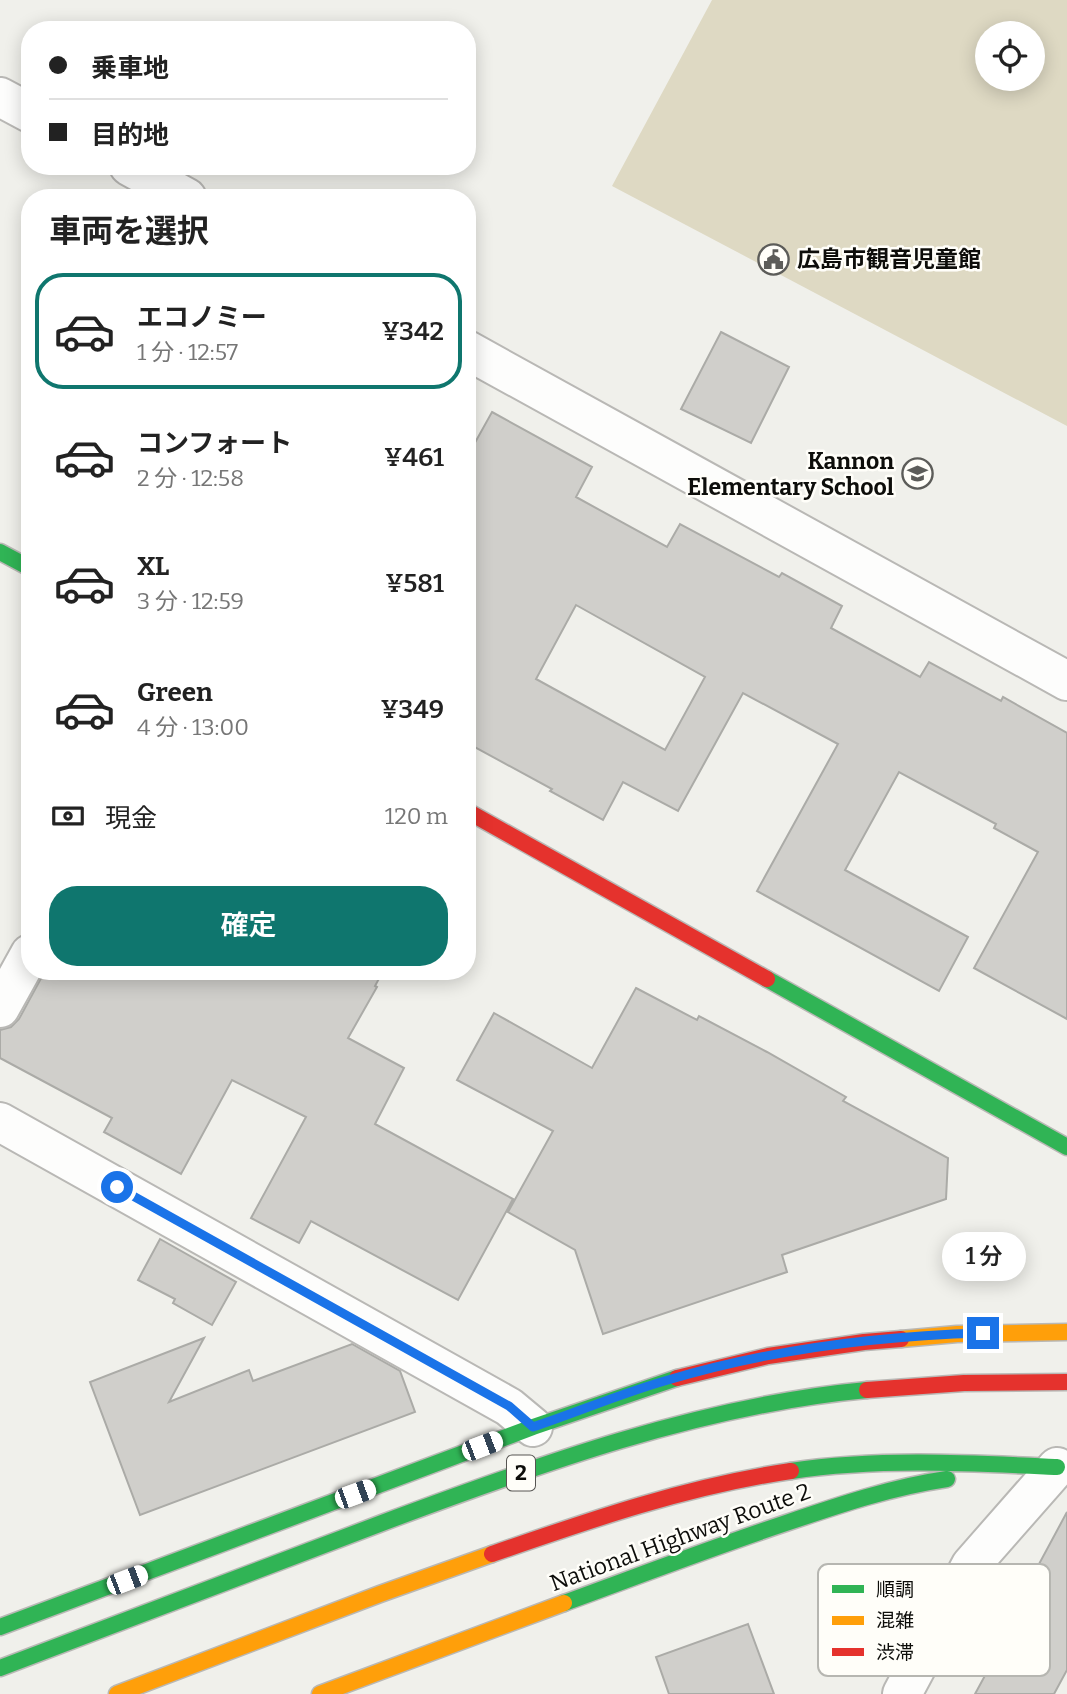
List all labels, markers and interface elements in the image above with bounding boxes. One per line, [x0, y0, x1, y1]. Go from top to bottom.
map controls [975, 21, 1045, 91]
button: locate [975, 21, 1045, 91]
text: 乗車地 [91, 53, 169, 84]
text: 目的地 [91, 120, 169, 151]
text: 車両を選択 [49, 212, 209, 250]
public building icon: 広島市観音児童館 [757, 242, 791, 276]
place label: 広島市観音児童館 [797, 245, 981, 273]
icon: car [53, 300, 116, 363]
text: エコノミー [137, 302, 267, 333]
text: ¥342 [381, 316, 444, 347]
text: 1 分 · 12:57 [137, 338, 238, 366]
icon: car [53, 426, 116, 489]
text: コンフォート [137, 428, 292, 459]
text: ¥461 [384, 442, 444, 473]
place label: Kannon Elementary School [687, 447, 894, 501]
school or university icon: Kannon Elementary School [900, 457, 934, 491]
text: 2 分 · 12:58 [137, 464, 244, 492]
text: XL [137, 551, 169, 582]
icon: car [53, 552, 116, 615]
text: ¥581 [385, 568, 444, 599]
text: 3 分 · 12:59 [137, 587, 244, 615]
text: Green [137, 677, 213, 708]
icon: car [53, 678, 116, 741]
text: ¥349 [381, 694, 444, 725]
text: 4 分 · 13:00 [137, 713, 249, 741]
icon: cash [49, 797, 87, 835]
text: 120 m [385, 802, 448, 830]
text: 現金 [105, 803, 157, 834]
button: 確定 [49, 886, 448, 966]
route start [101, 1171, 133, 1203]
callout: 1 分 [941, 1232, 1025, 1280]
text: 1 分 [965, 1242, 1003, 1270]
route end [967, 1317, 999, 1349]
car [459, 1429, 506, 1463]
road number: 2 [507, 1456, 535, 1490]
car [332, 1477, 379, 1511]
street label: National Highway Route 2 [546, 1477, 814, 1597]
car [104, 1563, 151, 1597]
legend [818, 1564, 1050, 1676]
text: 順調 [876, 1578, 914, 1601]
text: 混雑 [876, 1609, 914, 1632]
text: 渋滞 [876, 1641, 914, 1664]

